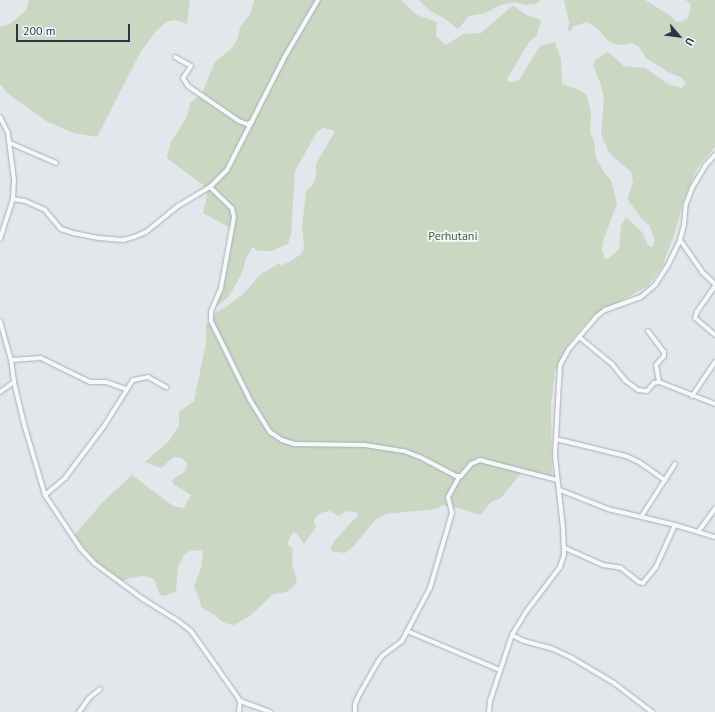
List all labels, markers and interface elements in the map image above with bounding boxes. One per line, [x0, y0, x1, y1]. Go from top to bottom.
scale bar [18, 16, 132, 42]
north arrow [659, 16, 699, 56]
text: 200 m [23, 23, 56, 38]
text: U [682, 35, 697, 48]
park label: Perhutani [428, 229, 478, 243]

